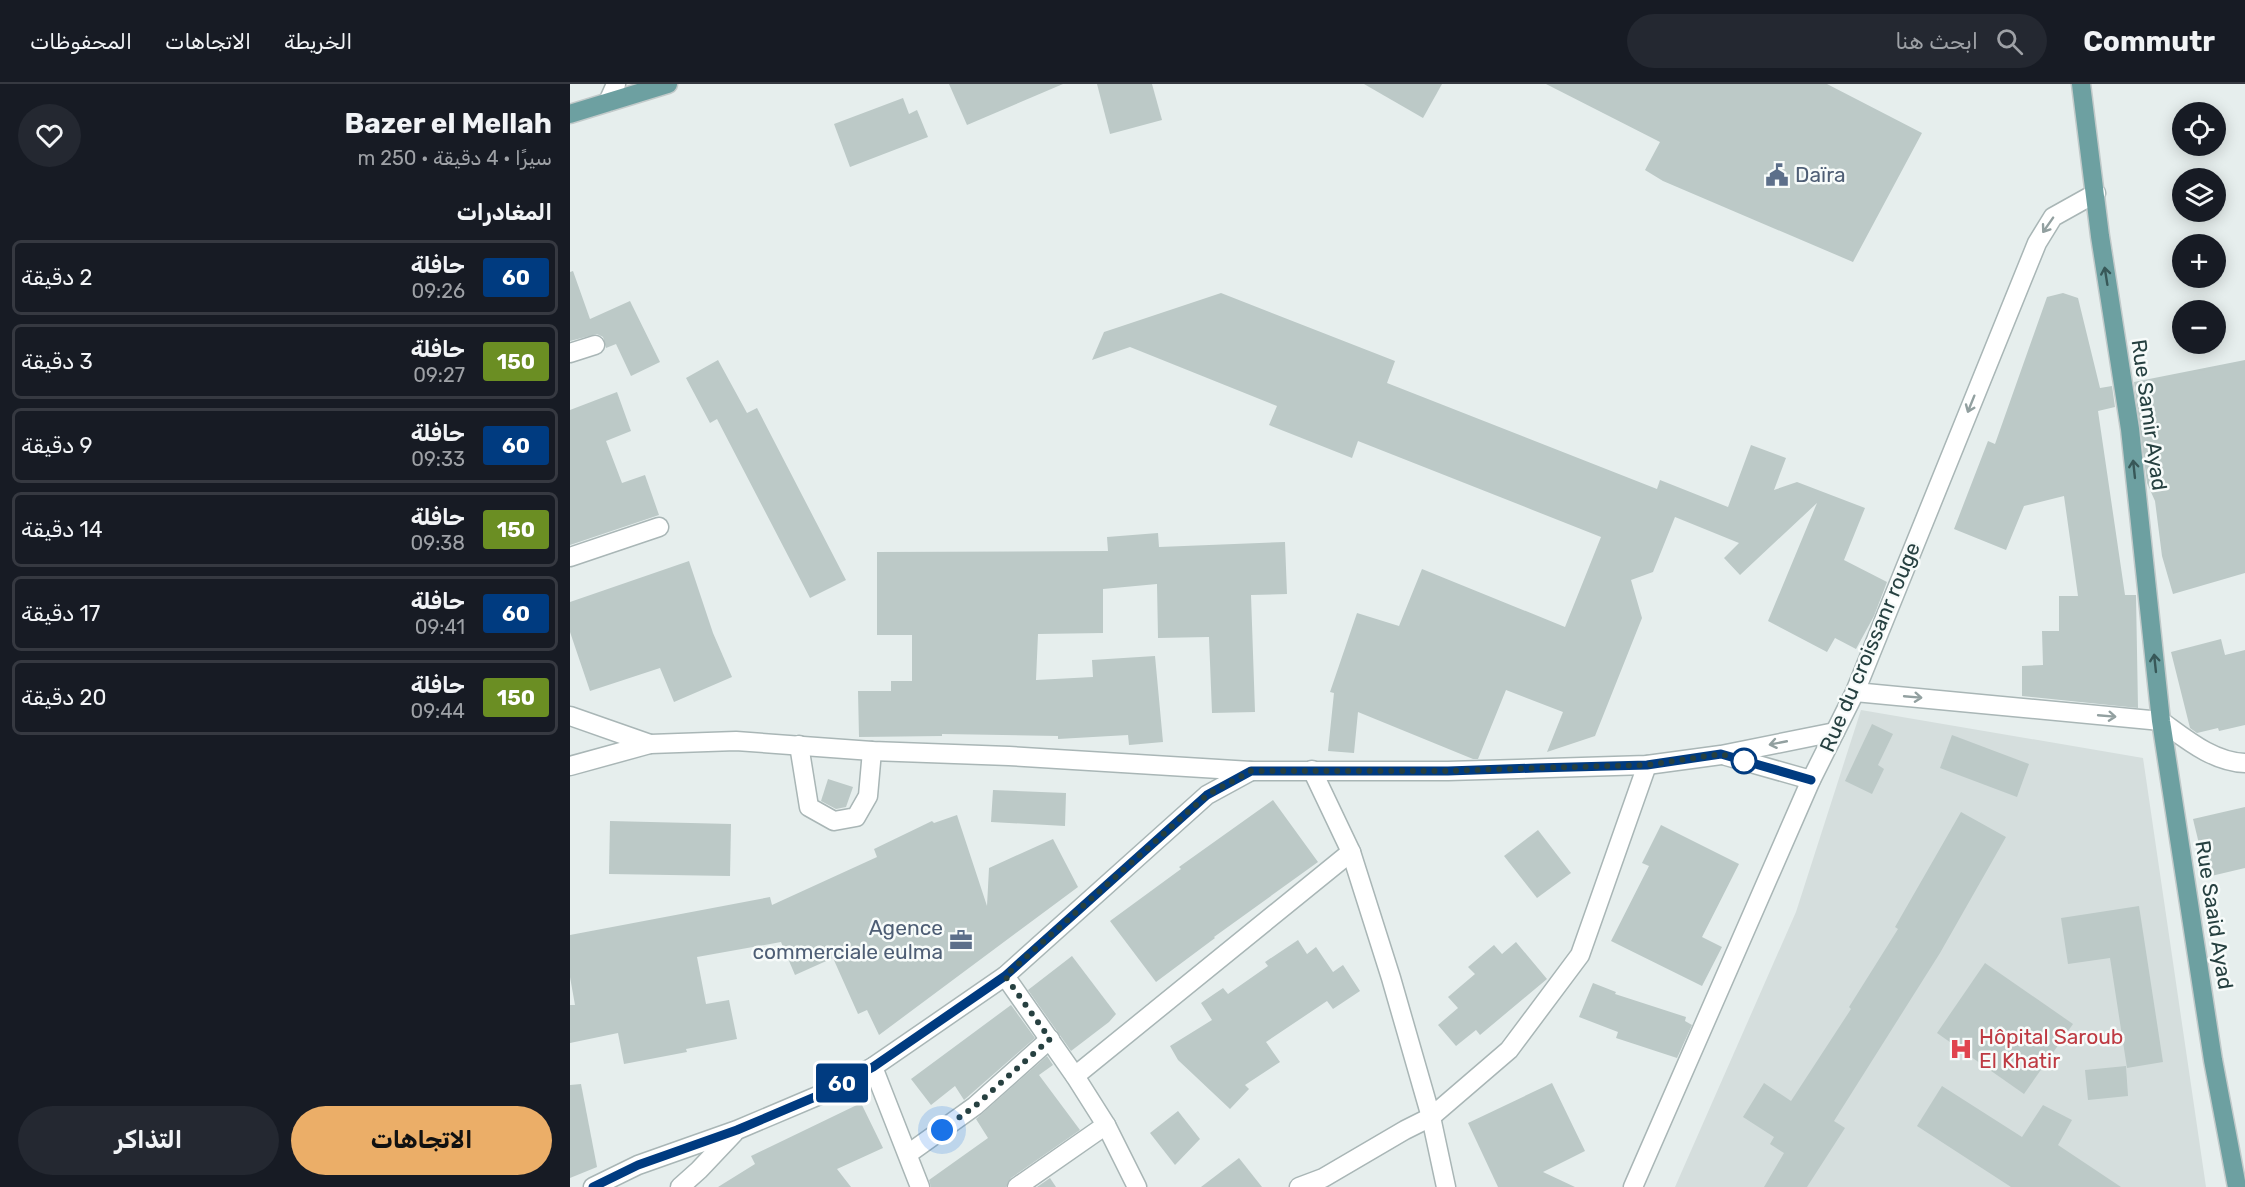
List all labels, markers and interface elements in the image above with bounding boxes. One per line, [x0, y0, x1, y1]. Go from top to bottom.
search box [1627, 14, 2047, 68]
icon: search [1993, 25, 2026, 58]
text: Commutr [2083, 25, 2215, 58]
text: ابحث هنا [1895, 28, 1978, 55]
text: المحفوظات [30, 29, 132, 54]
text: الاتجاهات [165, 29, 251, 54]
text: الخريطة [284, 29, 352, 54]
map controls [2172, 102, 2226, 354]
button: locate [2172, 102, 2226, 156]
button: heart [18, 104, 81, 167]
text: Bazer el Mellah [345, 107, 552, 140]
text: سيرًا · 4 دقيقة · 250 m [358, 146, 552, 170]
public building icon: Daïra [1764, 162, 1790, 188]
place label: Daïra [1795, 162, 1846, 187]
button: layers [2172, 168, 2226, 222]
text: المغادرات [457, 199, 552, 226]
one-way arrow [2042, 216, 2054, 233]
button: + [2172, 234, 2226, 288]
text: حافلة [411, 252, 465, 279]
text: 2 دقيقة [21, 264, 93, 291]
text: 60 [502, 265, 530, 290]
one-way arrow [2101, 267, 2112, 286]
text: 09:26 [412, 279, 465, 303]
button: − [2172, 300, 2226, 354]
text: حافلة [411, 336, 465, 363]
street label: Rue Samir Ayad [2127, 338, 2172, 492]
text: 3 دقيقة [21, 348, 93, 375]
text: 150 [497, 349, 535, 374]
text: 09:27 [413, 363, 465, 387]
one-way arrow [1965, 394, 1976, 413]
text: حافلة [411, 420, 465, 447]
text: 9 دقيقة [21, 432, 93, 459]
text: 60 [502, 433, 530, 458]
text: 09:33 [411, 447, 465, 471]
one-way arrow [2128, 460, 2139, 479]
text: حافلة [411, 504, 465, 531]
text: 14 دقيقة [21, 516, 103, 543]
text: 150 [497, 517, 535, 542]
text: 09:38 [411, 531, 465, 555]
street label: Rue du croissanr rouge [1814, 538, 1925, 755]
text: حافلة [411, 588, 465, 615]
text: 17 دقيقة [21, 600, 100, 627]
text: 60 [502, 601, 530, 626]
text: 09:41 [415, 615, 465, 639]
one-way arrow [2149, 653, 2160, 673]
text: حافلة [411, 672, 465, 699]
text: 20 دقيقة [21, 684, 106, 711]
text: 150 [497, 685, 535, 710]
one-way arrow [1902, 692, 1922, 703]
text: 09:44 [410, 699, 465, 723]
one-way arrow [2097, 711, 2117, 722]
one-way arrow [1769, 738, 1788, 749]
unlabelled marker [1731, 748, 1757, 774]
street label: Rue Saaid Ayad [2190, 839, 2239, 991]
place label: Agence commerciale eulma [752, 915, 943, 964]
office icon: Agence commerciale eulma [948, 927, 974, 953]
place label: Hôpital Saroub El Khatir [1979, 1024, 2123, 1073]
hospital icon: Hôpital Saroub El Khatir [1948, 1036, 1974, 1062]
line badge: 60 [815, 1064, 869, 1102]
text: 60 [828, 1071, 856, 1096]
button: التذاكر [18, 1106, 279, 1175]
button: الاتجاهات [291, 1106, 552, 1175]
your location [927, 1115, 957, 1145]

